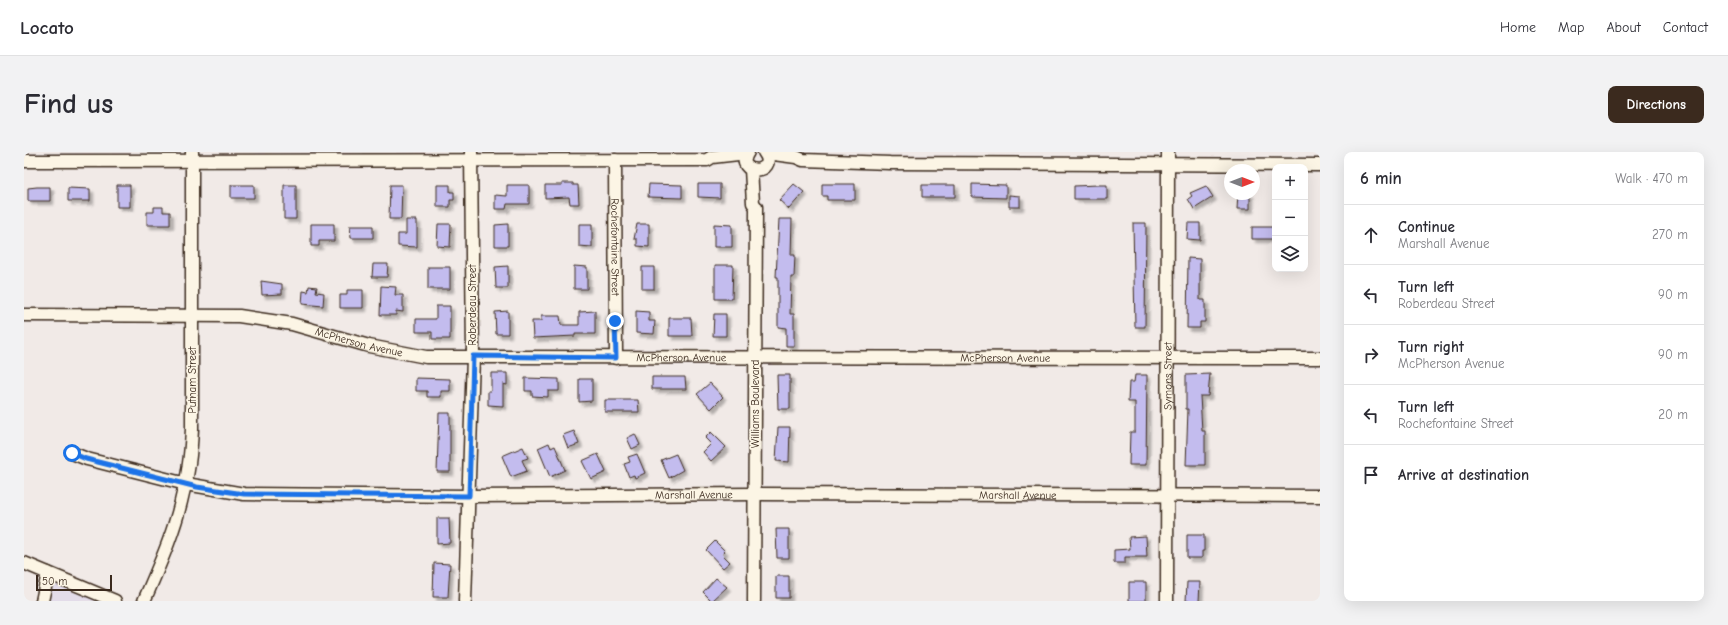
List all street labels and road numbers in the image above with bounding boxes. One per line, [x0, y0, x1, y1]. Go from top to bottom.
street label: Rochefontaine Street [609, 198, 622, 297]
street label: Roberdeau Street [466, 263, 479, 346]
street label: McPherson Avenue [314, 324, 405, 359]
street label: Symons Street [1161, 341, 1174, 410]
street label: Putnam Street [186, 346, 199, 414]
street label: McPherson Avenue [636, 351, 727, 364]
street label: McPherson Avenue [960, 351, 1051, 364]
street label: Williams Boulevard [749, 360, 762, 448]
street label: Marshall Avenue [655, 488, 733, 501]
street label: Marshall Avenue [979, 488, 1057, 502]

